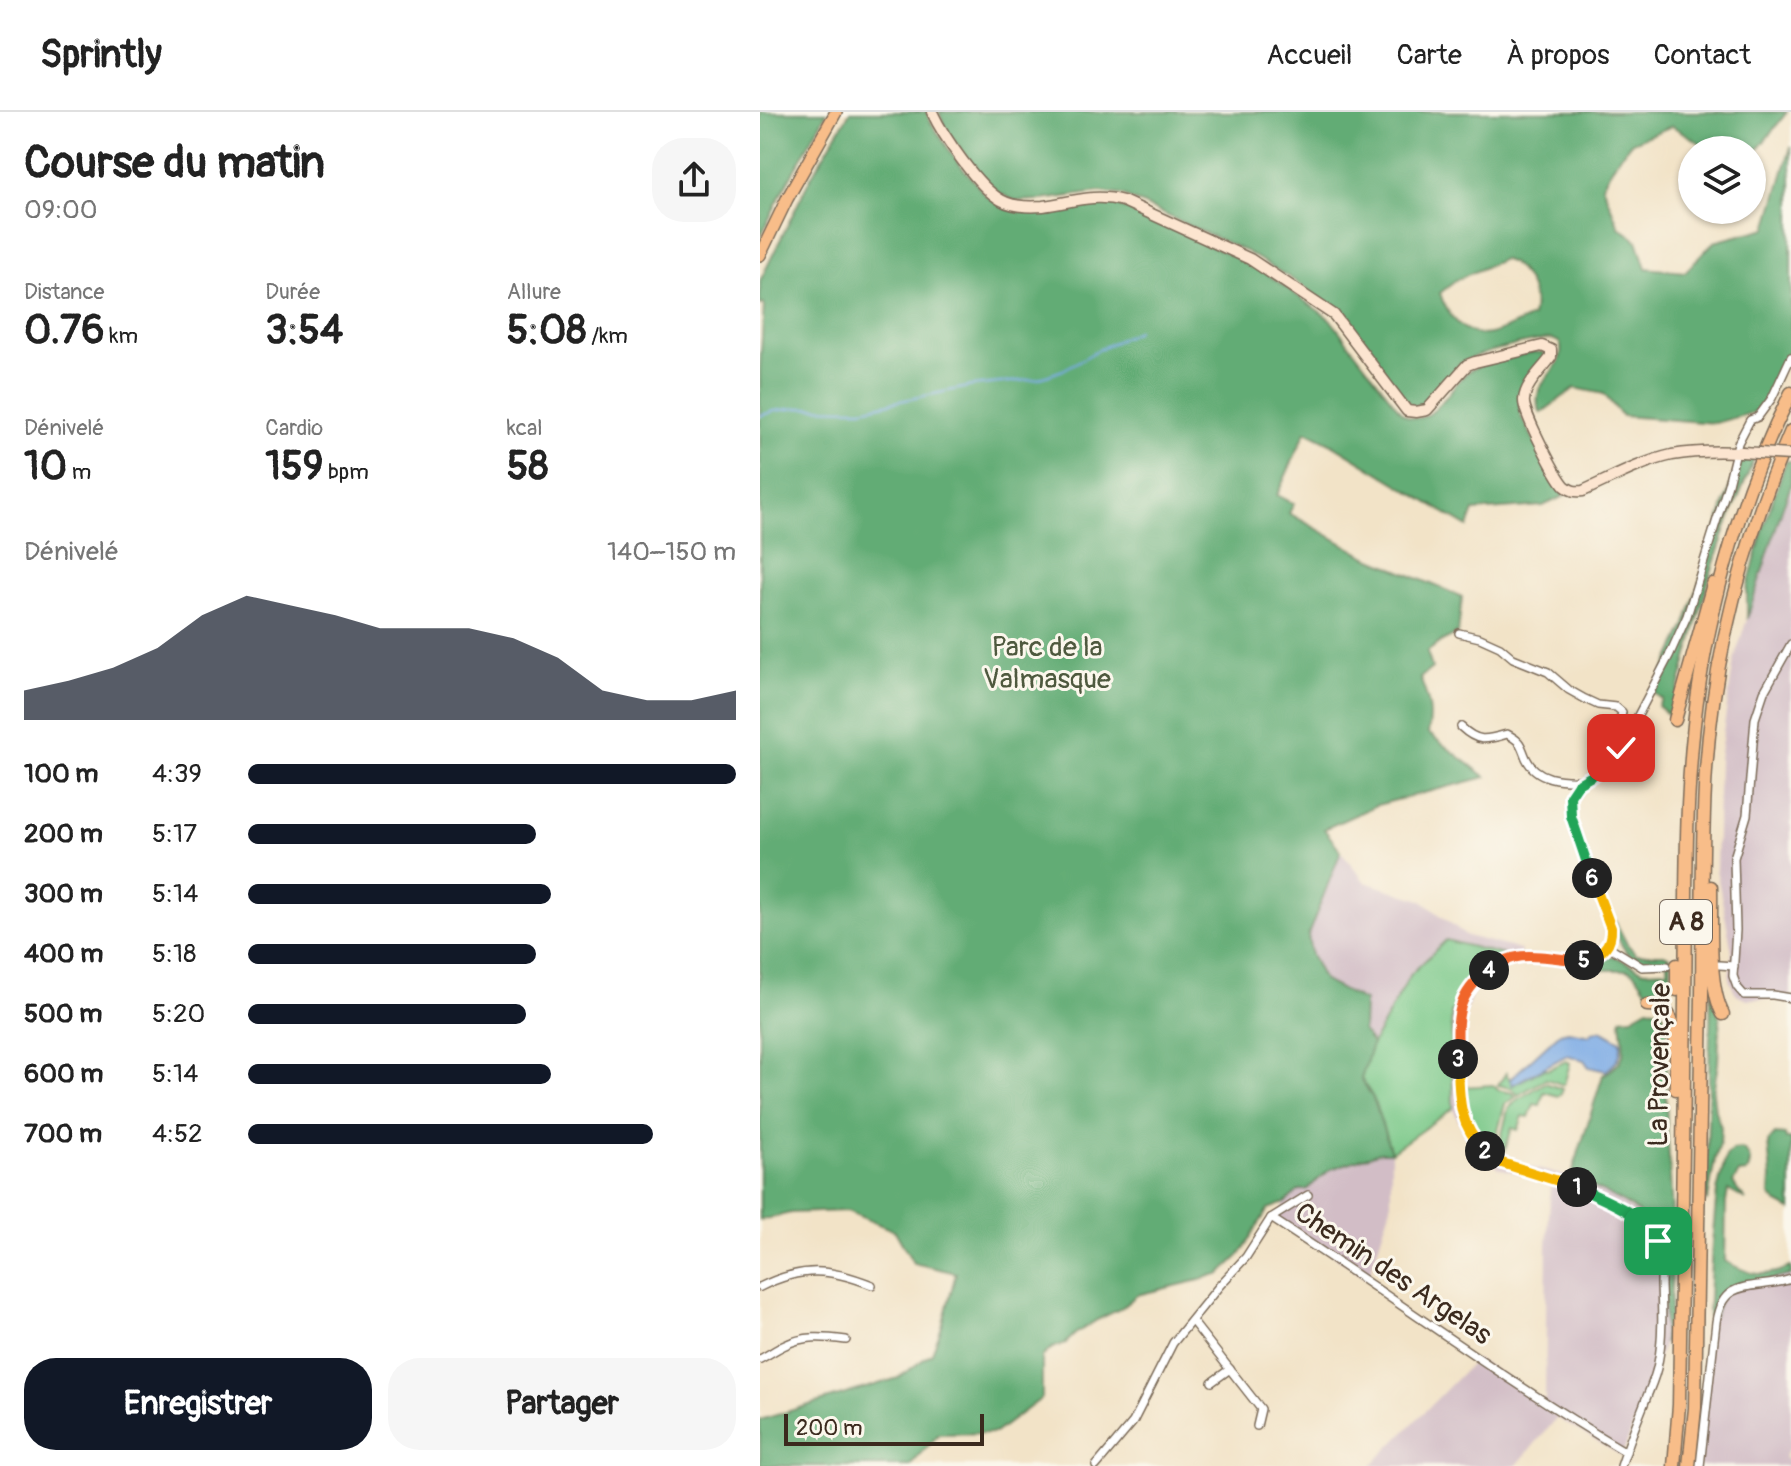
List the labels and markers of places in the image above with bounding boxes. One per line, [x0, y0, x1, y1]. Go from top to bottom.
pin [1587, 714, 1655, 782]
pin: 6 [1572, 858, 1612, 898]
pin: 5 [1564, 940, 1604, 980]
pin: 4 [1469, 950, 1509, 990]
pin: 3 [1438, 1039, 1478, 1079]
pin: 2 [1465, 1131, 1505, 1171]
pin: 1 [1557, 1167, 1597, 1207]
pin [1624, 1207, 1692, 1275]

